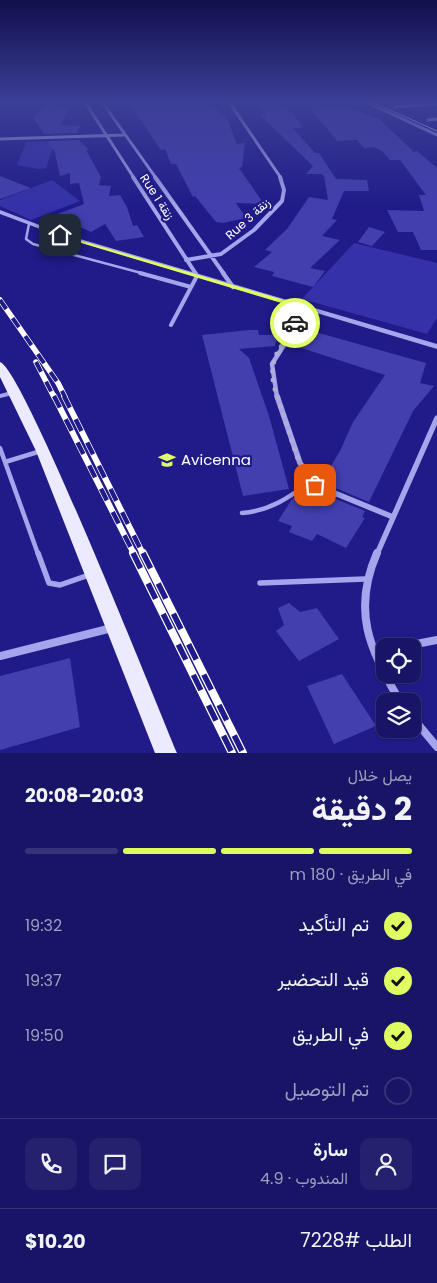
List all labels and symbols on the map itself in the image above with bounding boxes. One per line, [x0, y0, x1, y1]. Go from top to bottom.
street label: Rue 1 زنقة [136, 170, 179, 223]
street label: Rue 3 زنقة [222, 194, 274, 243]
pin [39, 214, 81, 256]
courier [270, 298, 320, 348]
place label: Avicenna [181, 449, 251, 470]
school or university icon: Avicenna [157, 450, 177, 470]
pin [294, 464, 336, 506]

